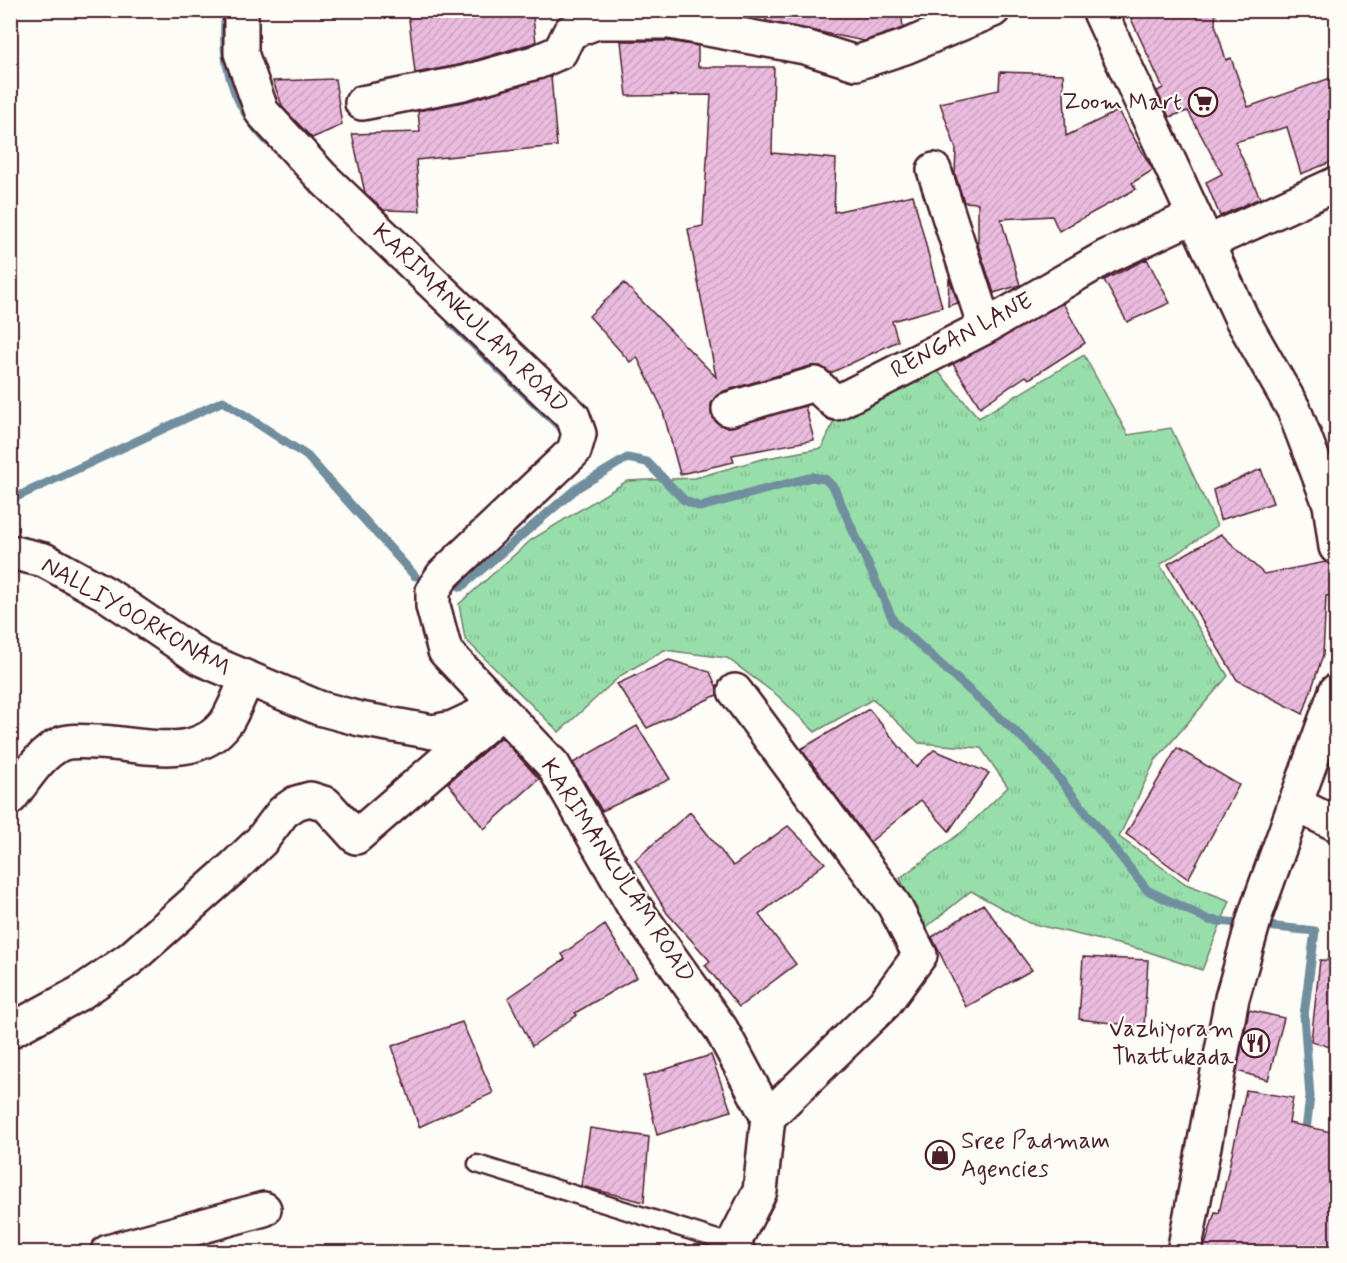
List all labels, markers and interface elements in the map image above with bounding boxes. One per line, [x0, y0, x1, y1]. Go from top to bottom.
supermarket icon: Zoom Mart [1187, 86, 1219, 118]
place label: Zoom Mart [1062, 87, 1182, 118]
street label: KARIMANKULAM ROAD [365, 217, 575, 421]
street label: RENGAN LANE [886, 286, 1038, 386]
street label: NALLIYOORKONAM [35, 550, 237, 684]
street label: KARIMANKULAM ROAD [533, 753, 701, 989]
place label: Vazhiyoram Thattukada [1109, 1014, 1235, 1073]
restaurant icon: Vazhiyoram Thattukada [1239, 1027, 1271, 1059]
place label: Sree Padmam Agencies [961, 1126, 1110, 1185]
shop icon: Sree Padmam Agencies [924, 1139, 956, 1171]

